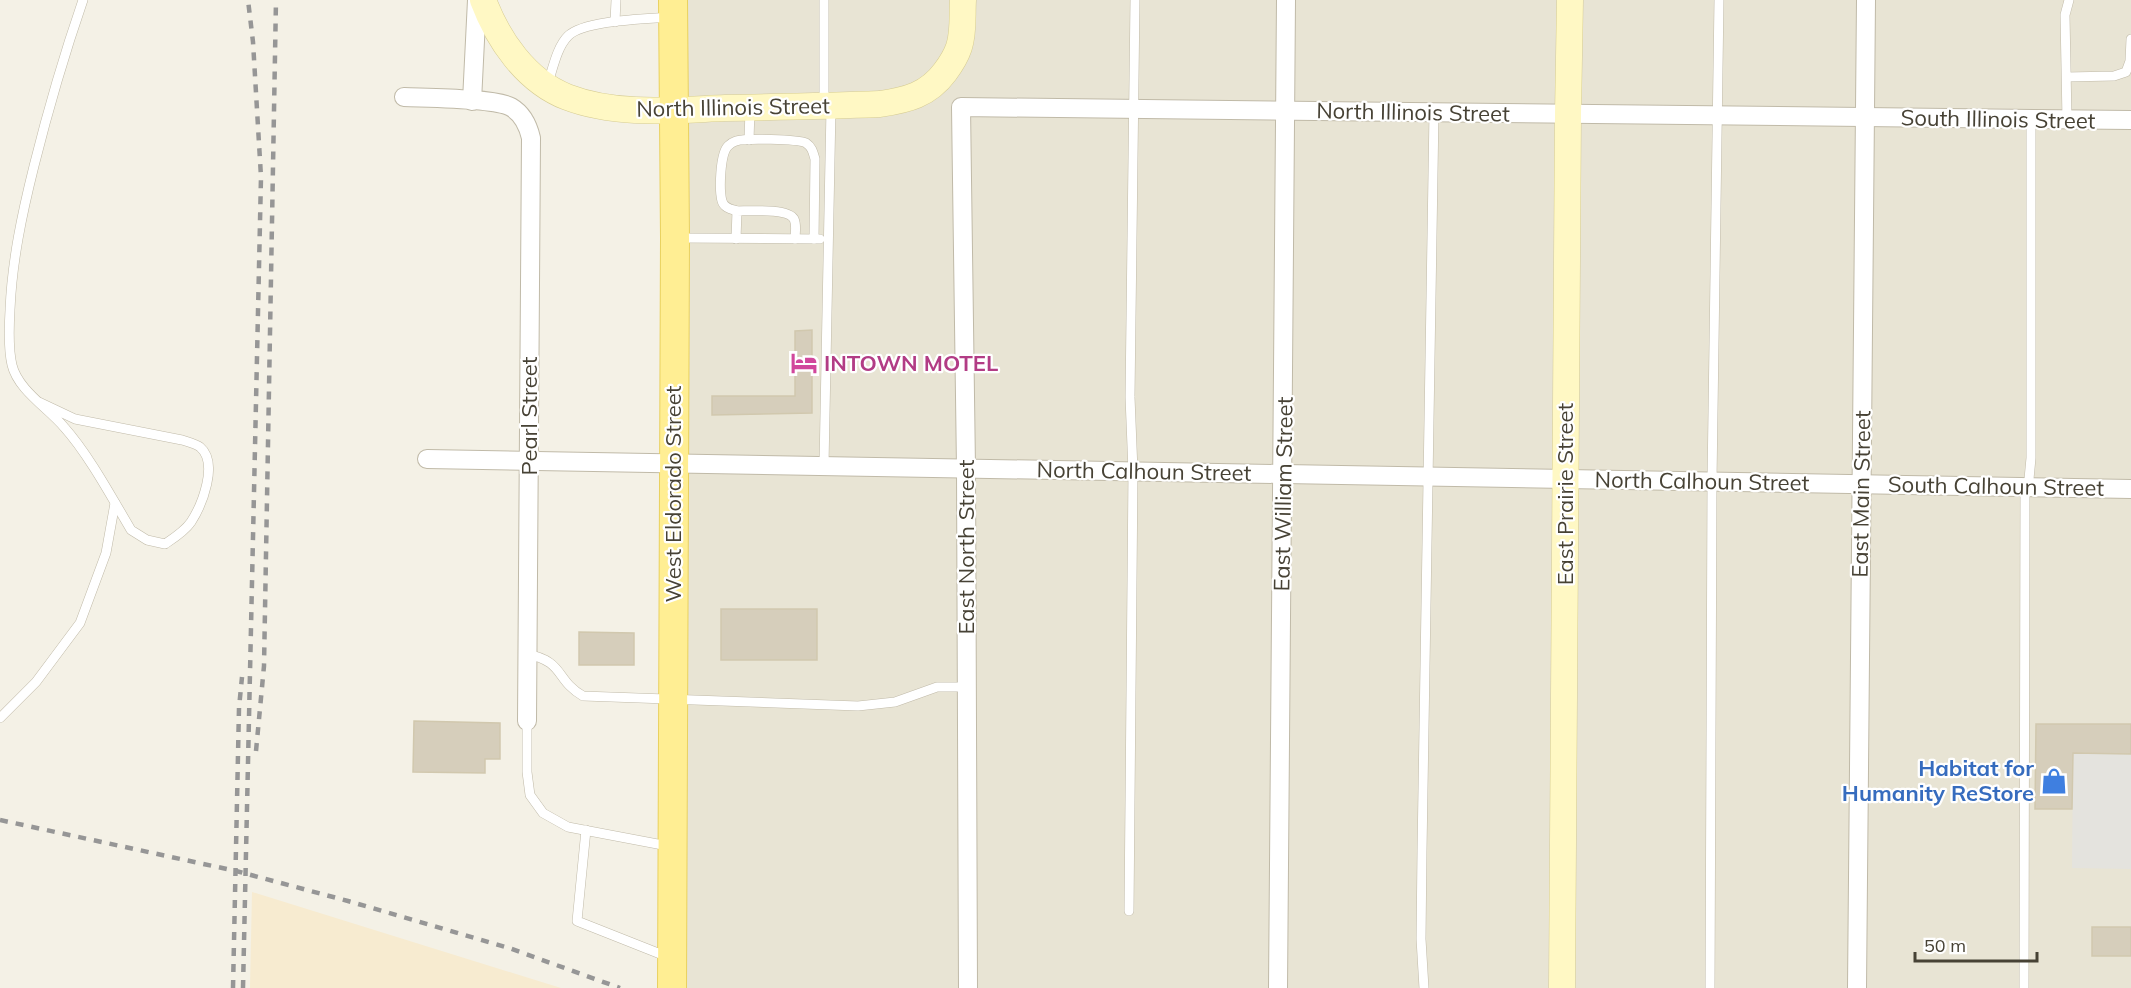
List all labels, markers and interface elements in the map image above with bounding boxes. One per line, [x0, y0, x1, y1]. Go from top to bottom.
street label: North Illinois Street [636, 91, 830, 123]
street label: North Illinois Street [1316, 96, 1510, 128]
street label: South Illinois Street [1900, 103, 2096, 135]
hotel icon: INTOWN MOTEL [789, 348, 819, 378]
place label: INTOWN MOTEL [824, 349, 998, 377]
street label: Pearl Street [515, 356, 543, 475]
street label: West Eldorado Street [659, 385, 687, 602]
street label: East William Street [1267, 396, 1299, 592]
street label: East Prairie Street [1551, 403, 1579, 585]
street label: East Main Street [1846, 410, 1876, 578]
street label: North Calhoun Street [1036, 455, 1252, 487]
street label: East North Street [952, 459, 980, 634]
street label: North Calhoun Street [1594, 465, 1810, 497]
street label: South Calhoun Street [1888, 470, 2105, 502]
place label: Habitat for Humanity ReStore [1842, 754, 2034, 807]
shop icon: Habitat for Humanity ReStore [2039, 766, 2069, 796]
scale bar [1915, 925, 2036, 963]
text: 50 m [1924, 934, 1966, 957]

